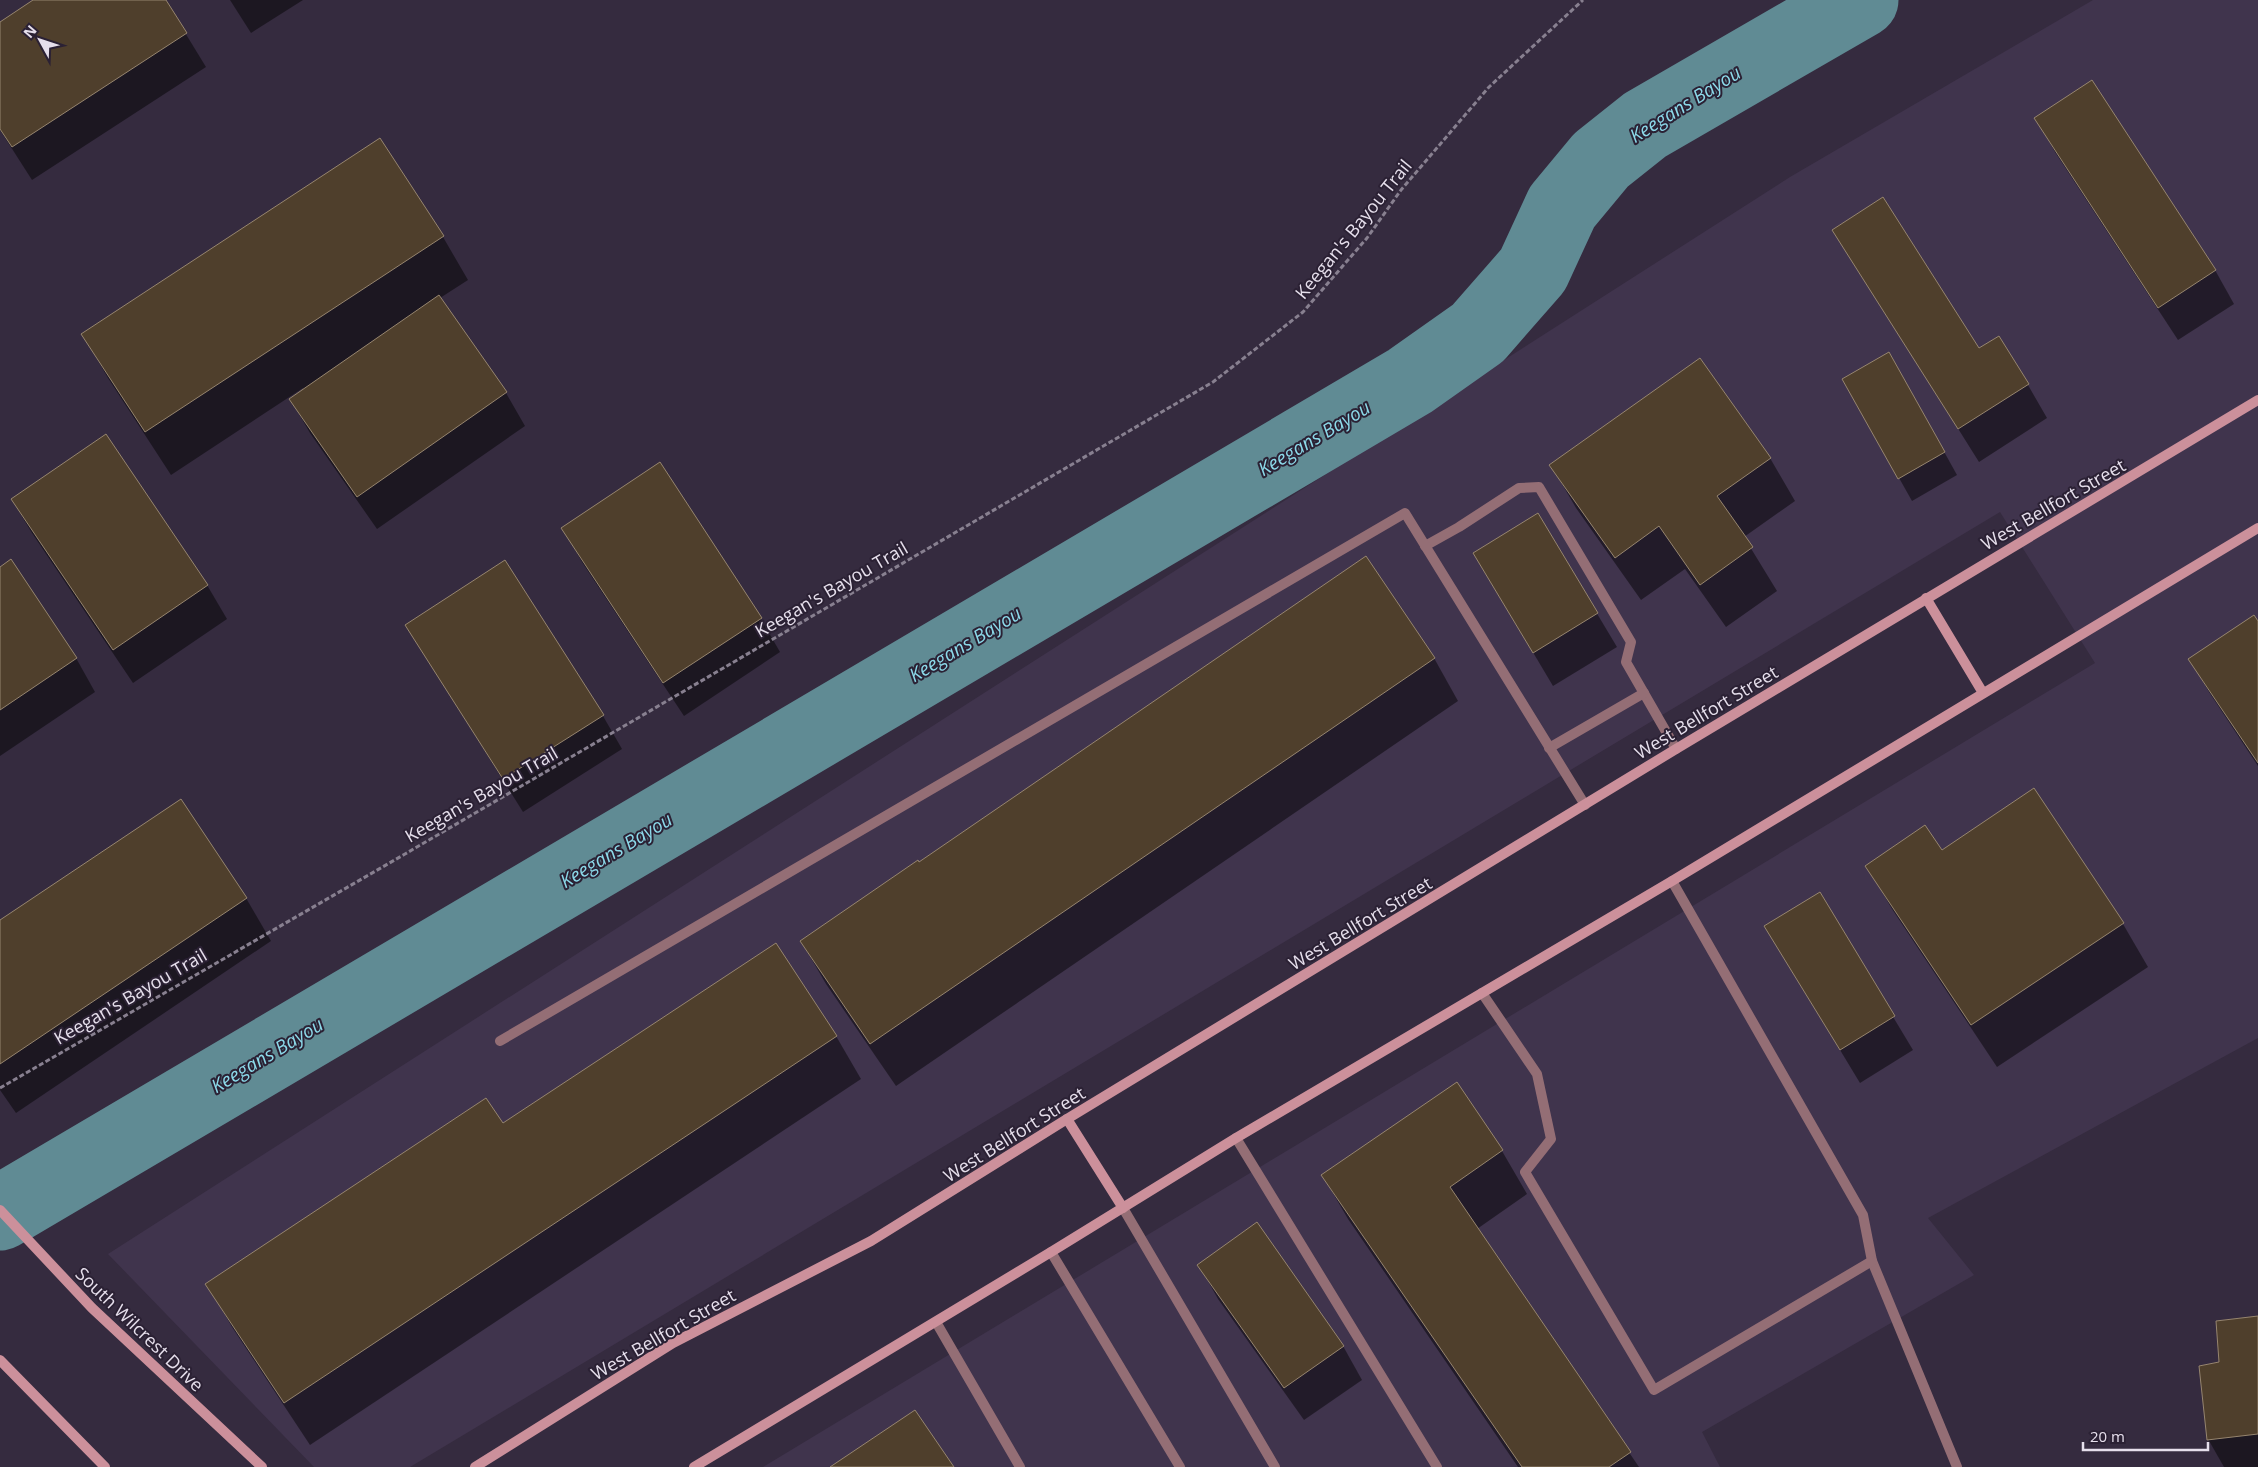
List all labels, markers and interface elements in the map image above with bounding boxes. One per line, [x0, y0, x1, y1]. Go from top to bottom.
north arrow [15, 15, 65, 65]
text: N [19, 21, 41, 42]
water label: Keegans Bayou [1624, 59, 1746, 149]
street label: Keegan's Bayou Trail [1289, 154, 1417, 304]
water label: Keegans Bayou [1253, 394, 1375, 482]
street label: West Bellfort Street [1976, 453, 2130, 555]
street label: Keegan's Bayou Trail [750, 535, 912, 643]
water label: Keegans Bayou [904, 600, 1026, 688]
street label: West Bellfort Street [1630, 660, 1782, 764]
street label: Keegan's Bayou Trail [400, 740, 562, 848]
water label: Keegans Bayou [555, 806, 677, 894]
street label: West Bellfort Street [1284, 871, 1436, 975]
street label: Keegan's Bayou Trail [49, 942, 211, 1050]
water label: Keegans Bayou [206, 1011, 328, 1099]
street label: West Bellfort Street [939, 1081, 1089, 1187]
street label: South Wilcrest Drive [71, 1262, 209, 1396]
street label: West Bellfort Street [586, 1283, 740, 1385]
scale bar [2083, 1420, 2208, 1452]
text: 20 m [2090, 1426, 2125, 1446]

